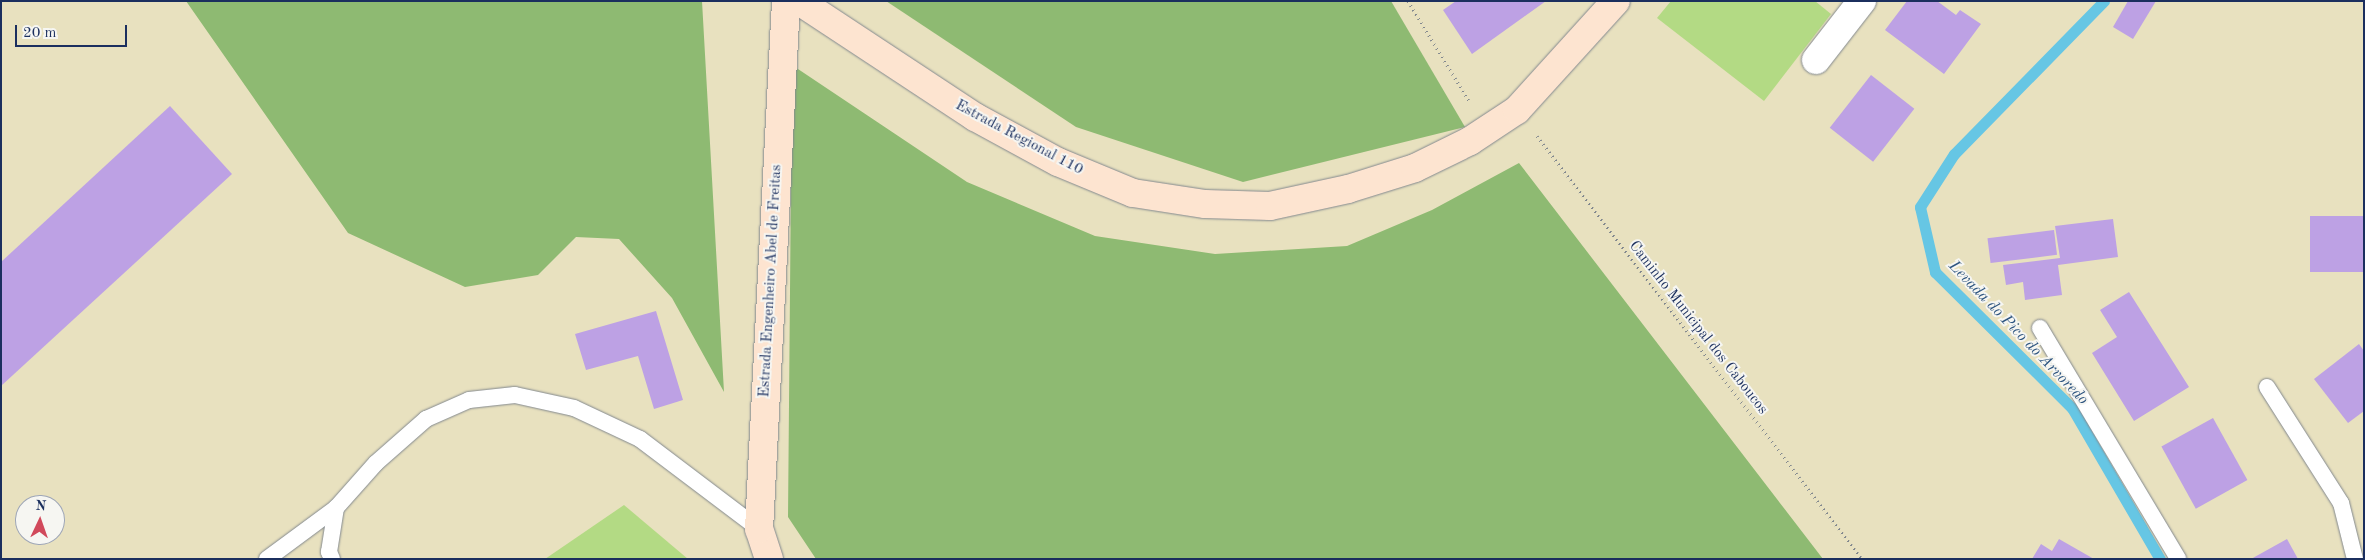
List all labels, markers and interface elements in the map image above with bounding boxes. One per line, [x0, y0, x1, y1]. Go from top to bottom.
scale bar [18, 15, 130, 47]
text: 20 m [23, 26, 57, 41]
street label: Estrada Regional 110 [952, 97, 1086, 179]
street label: Estrada Engenheiro Abel de Freitas [756, 164, 786, 398]
street label: Caminho Municipal dos Caboucos [1625, 238, 1771, 418]
water label: Levada do Pico do Arvoredo [1944, 257, 2092, 409]
north arrow [15, 495, 65, 545]
text: N [35, 499, 46, 513]

